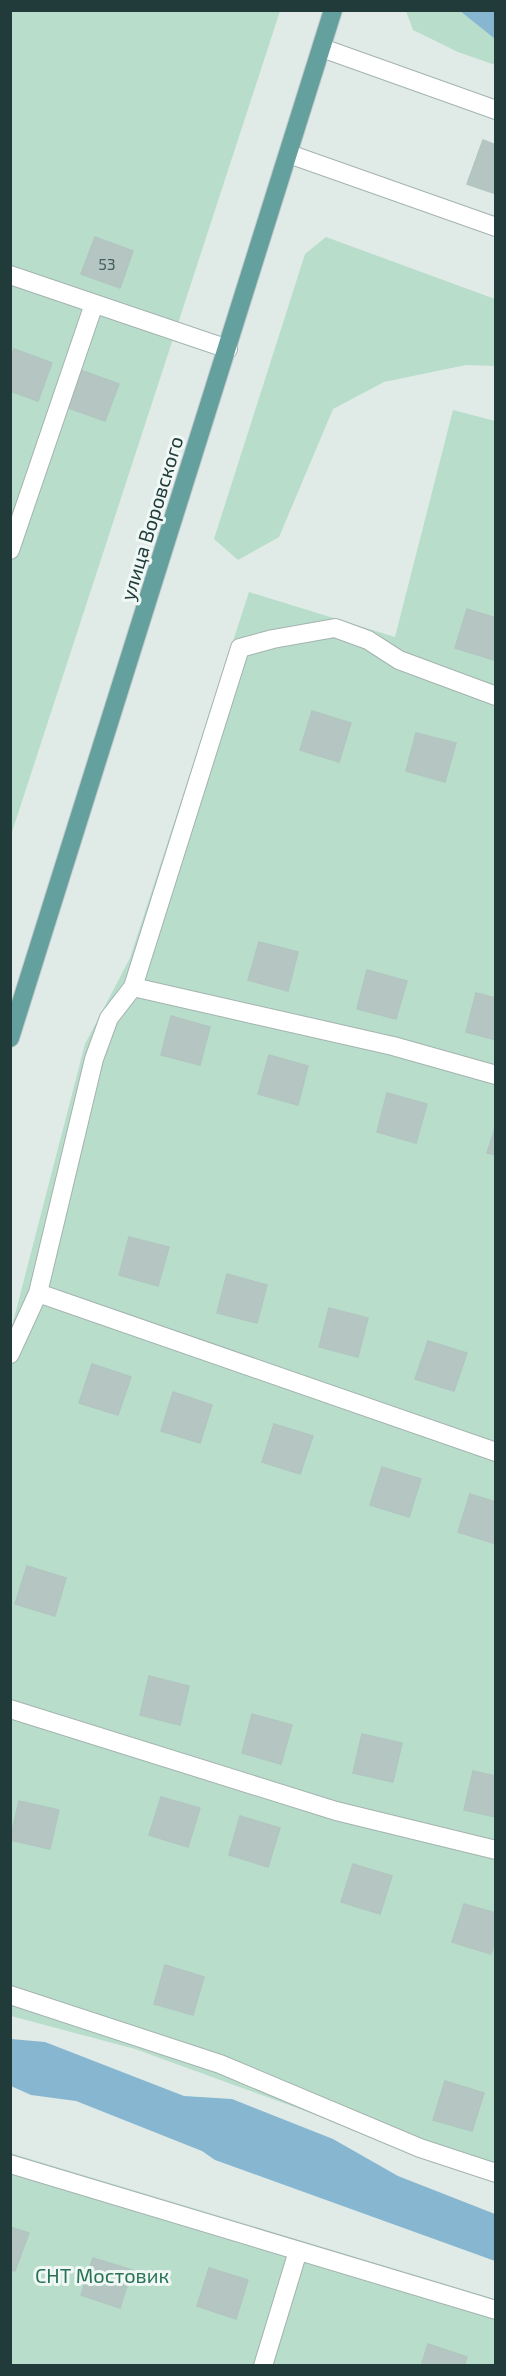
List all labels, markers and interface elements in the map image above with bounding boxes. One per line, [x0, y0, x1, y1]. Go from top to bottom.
house number: 53 [98, 254, 116, 273]
street label: улица Воровского [115, 433, 188, 603]
park label: СНТ Мостовик [35, 2263, 169, 2287]

